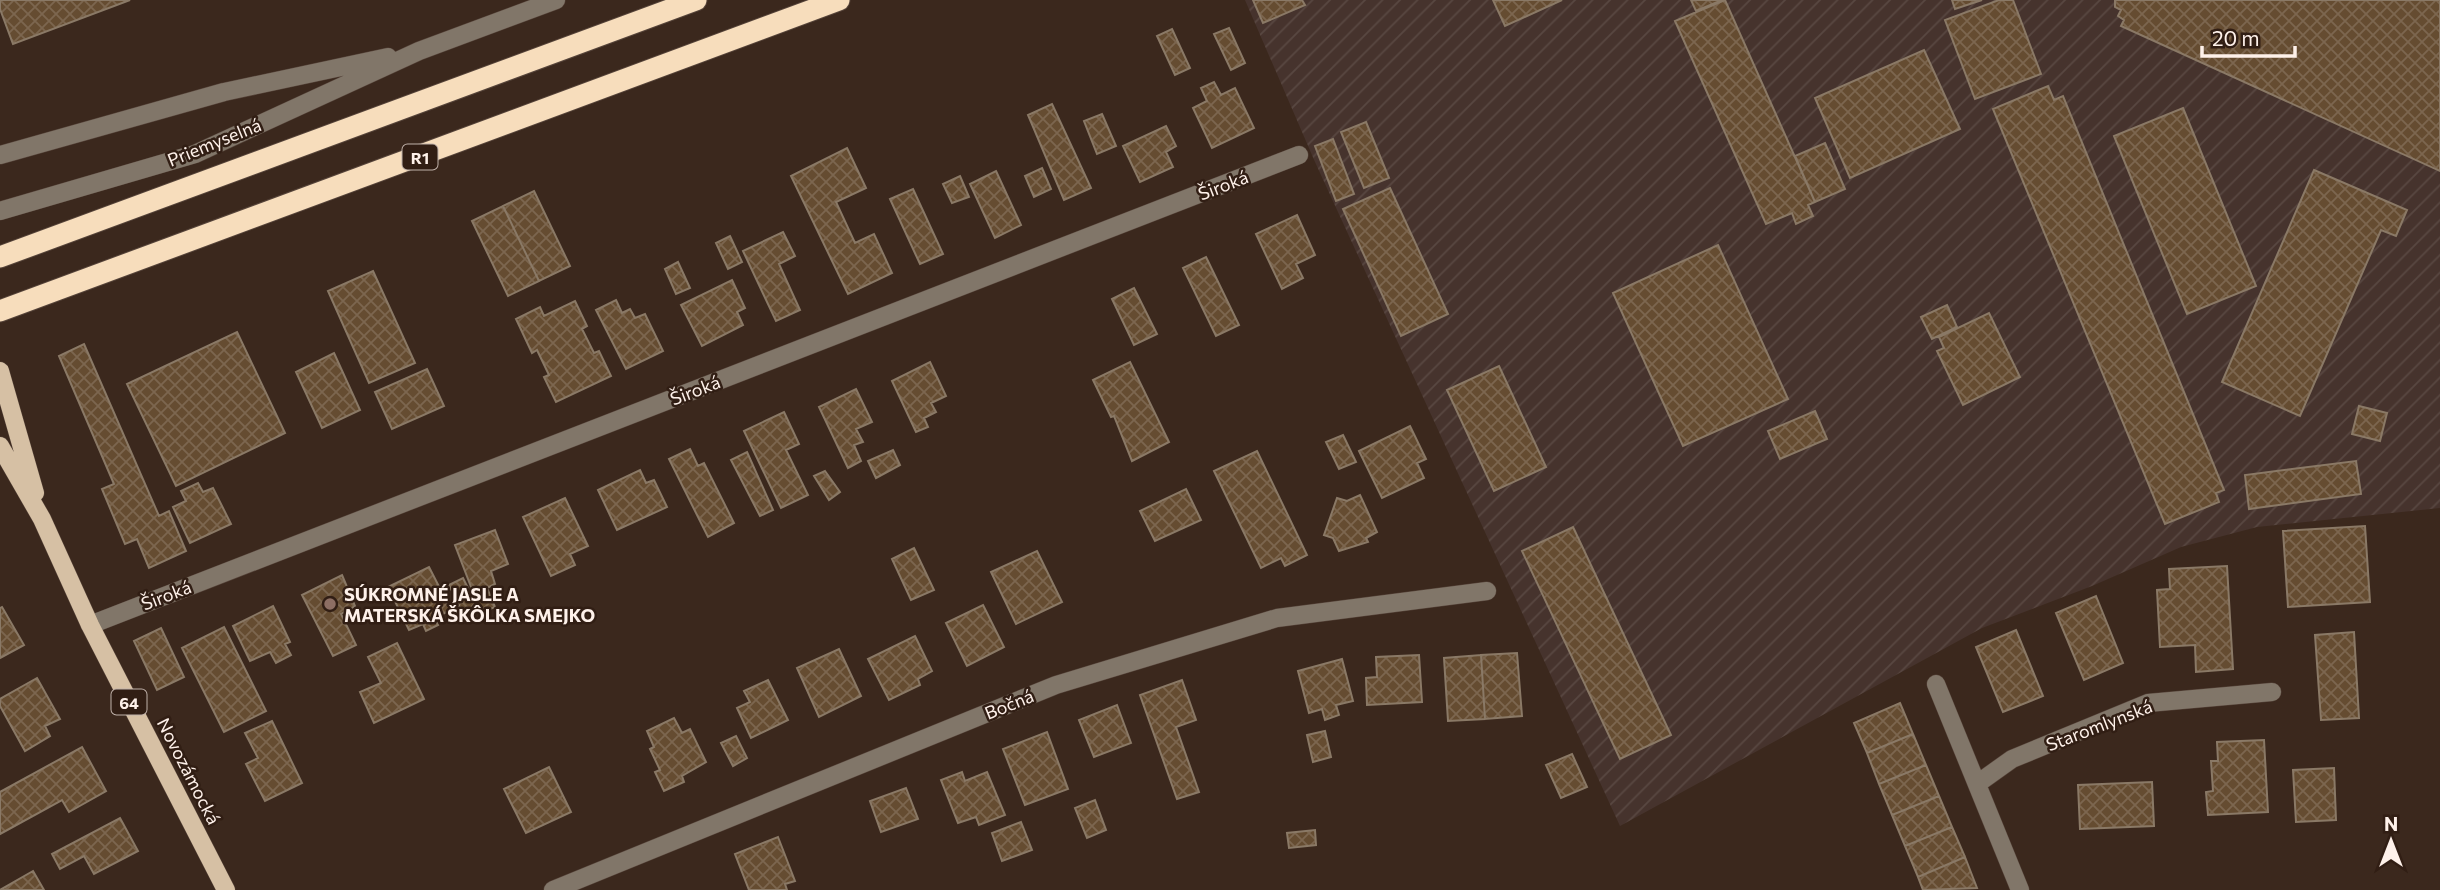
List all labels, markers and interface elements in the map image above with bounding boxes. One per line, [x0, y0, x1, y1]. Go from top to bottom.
scale bar [2202, 14, 2295, 58]
text: 20 m [2212, 25, 2260, 50]
street label: Priemyselná [164, 113, 264, 171]
road number: R1 [402, 144, 438, 169]
street label: Široká [1195, 165, 1251, 205]
street label: Široká [667, 370, 723, 410]
street label: Široká [138, 575, 194, 615]
place label: SÚKROMNÉ JASLE A MATERSKÁ ŠKÔLKA SMEJKO [344, 583, 595, 626]
marker: SÚKROMNÉ JASLE A MATERSKÁ ŠKÔLKA SMEJKO [322, 596, 338, 612]
street label: Bočná [981, 684, 1037, 724]
road number: 64 [111, 690, 146, 715]
street label: Staromlynská [2043, 695, 2155, 755]
street label: Novozámocká [153, 714, 225, 828]
north arrow [2356, 806, 2426, 876]
text: N [2384, 812, 2398, 835]

